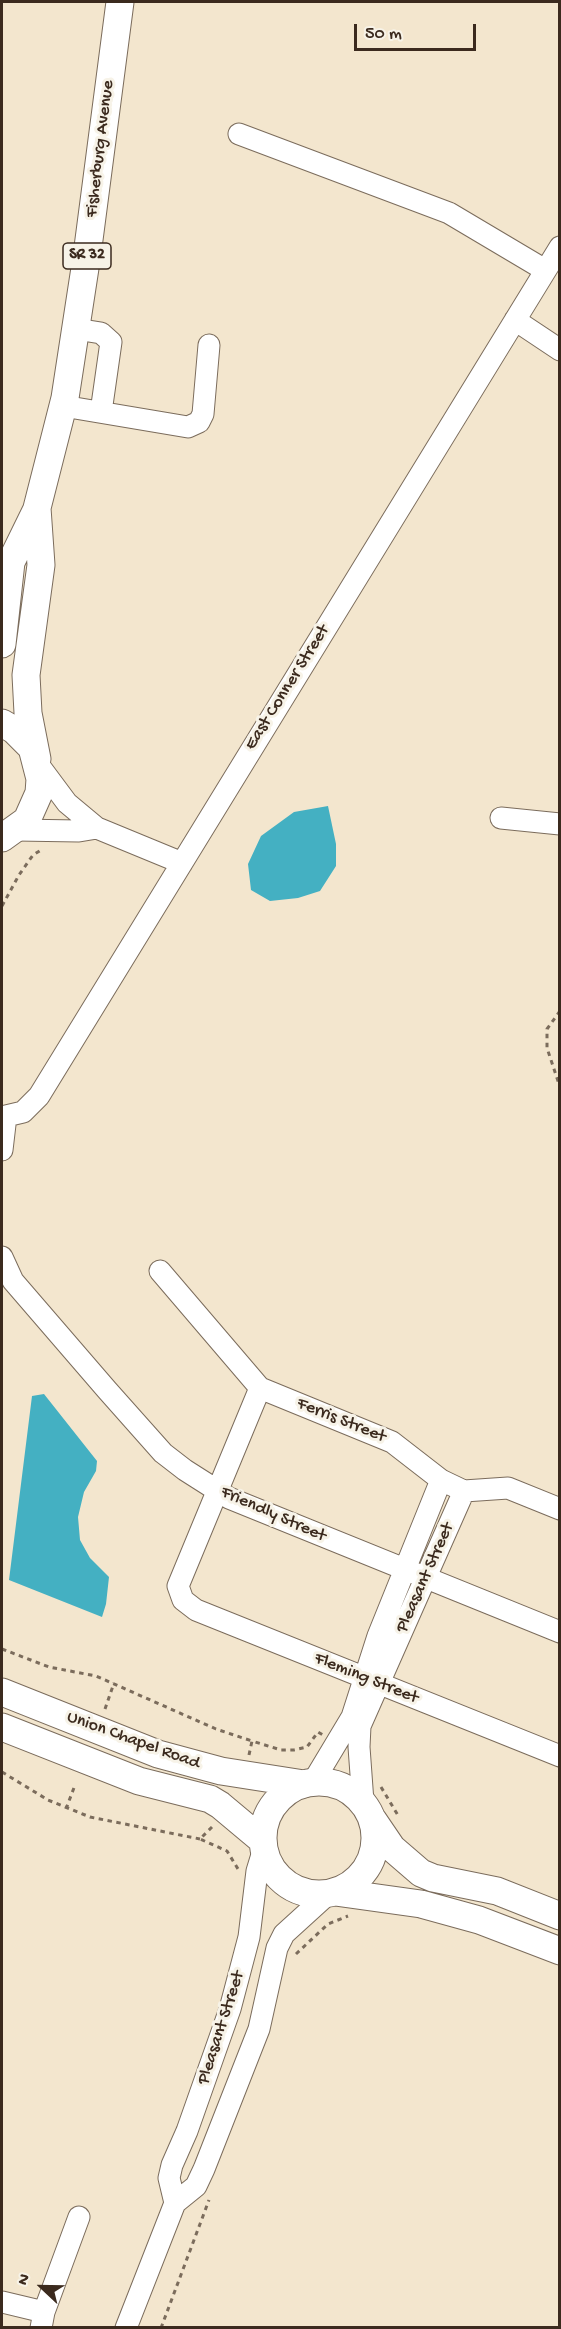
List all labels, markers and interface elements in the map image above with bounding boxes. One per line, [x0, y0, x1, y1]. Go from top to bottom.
scale bar [357, 12, 478, 50]
text: 50 m [365, 24, 402, 45]
street label: Fisherburg Avenue [82, 79, 120, 219]
road number: SR 32 [63, 243, 111, 269]
street label: East Conner Street [241, 621, 335, 755]
street label: Ferris Street [293, 1393, 389, 1449]
street label: Friendly Street [217, 1482, 329, 1548]
street label: Pleasant Street [392, 1520, 460, 1636]
street label: Fleming Street [311, 1648, 421, 1710]
street label: Union Chapel Road [63, 1707, 203, 1775]
street label: Pleasant Street [194, 1969, 250, 2087]
north arrow [12, 2257, 72, 2317]
text: N [14, 2272, 36, 2288]

